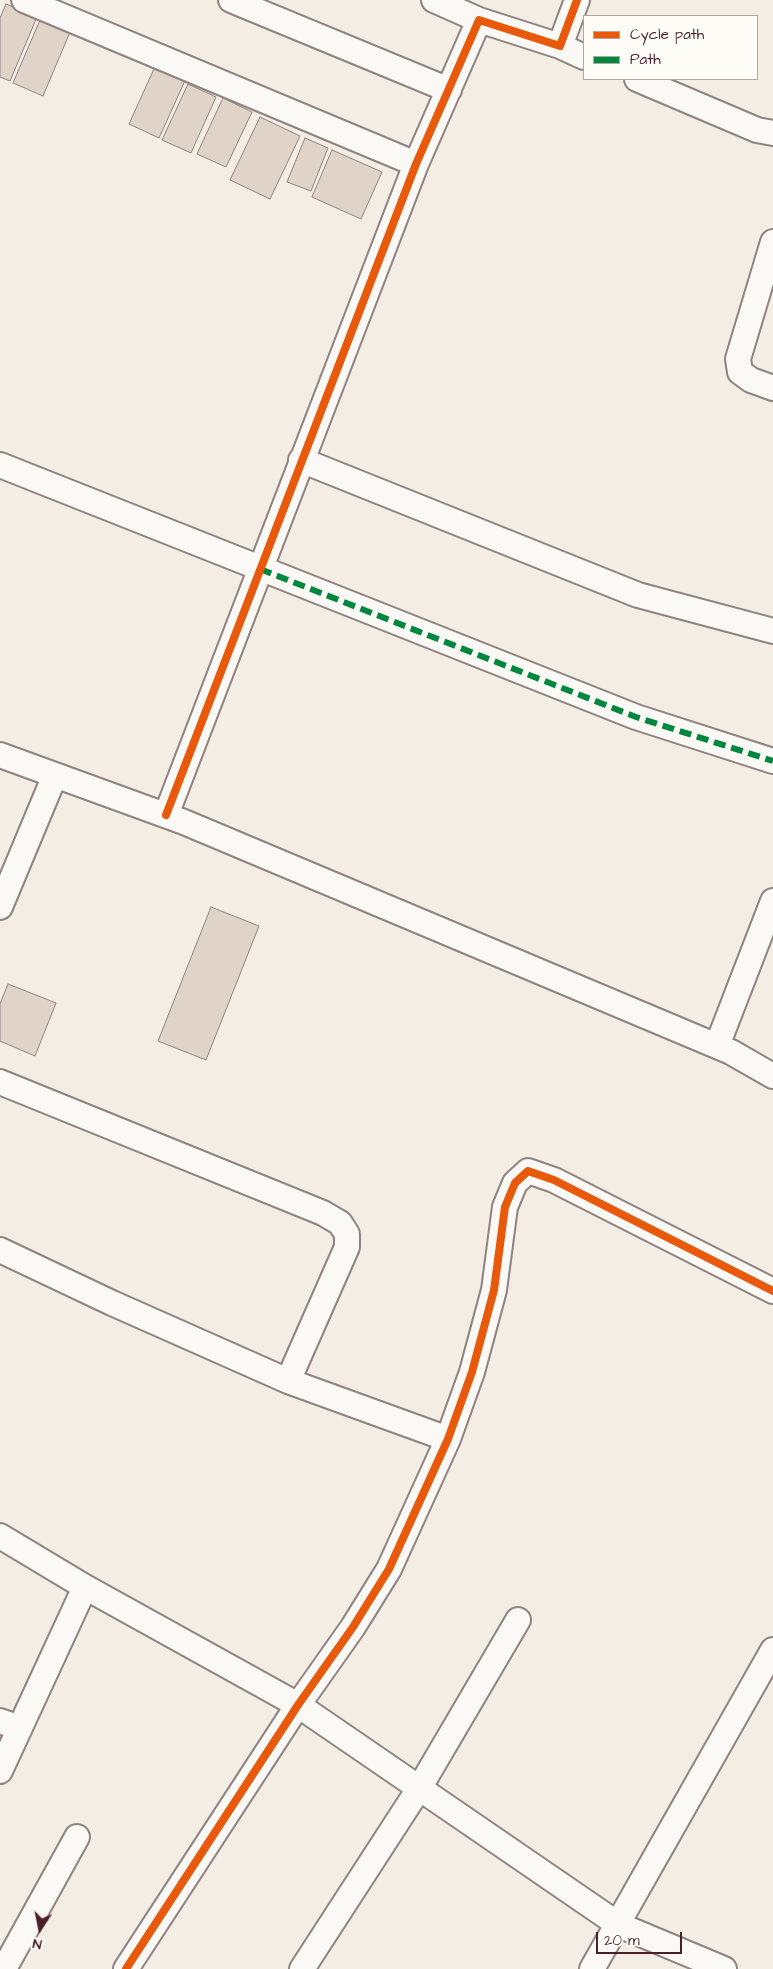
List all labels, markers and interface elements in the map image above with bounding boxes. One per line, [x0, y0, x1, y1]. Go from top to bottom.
legend [583, 15, 758, 80]
text: Cycle path [630, 24, 704, 45]
text: Path [630, 49, 661, 70]
north arrow [15, 1904, 65, 1954]
scale bar [598, 1922, 684, 1954]
text: 20 m [604, 1930, 640, 1951]
text: N [31, 1933, 43, 1954]

